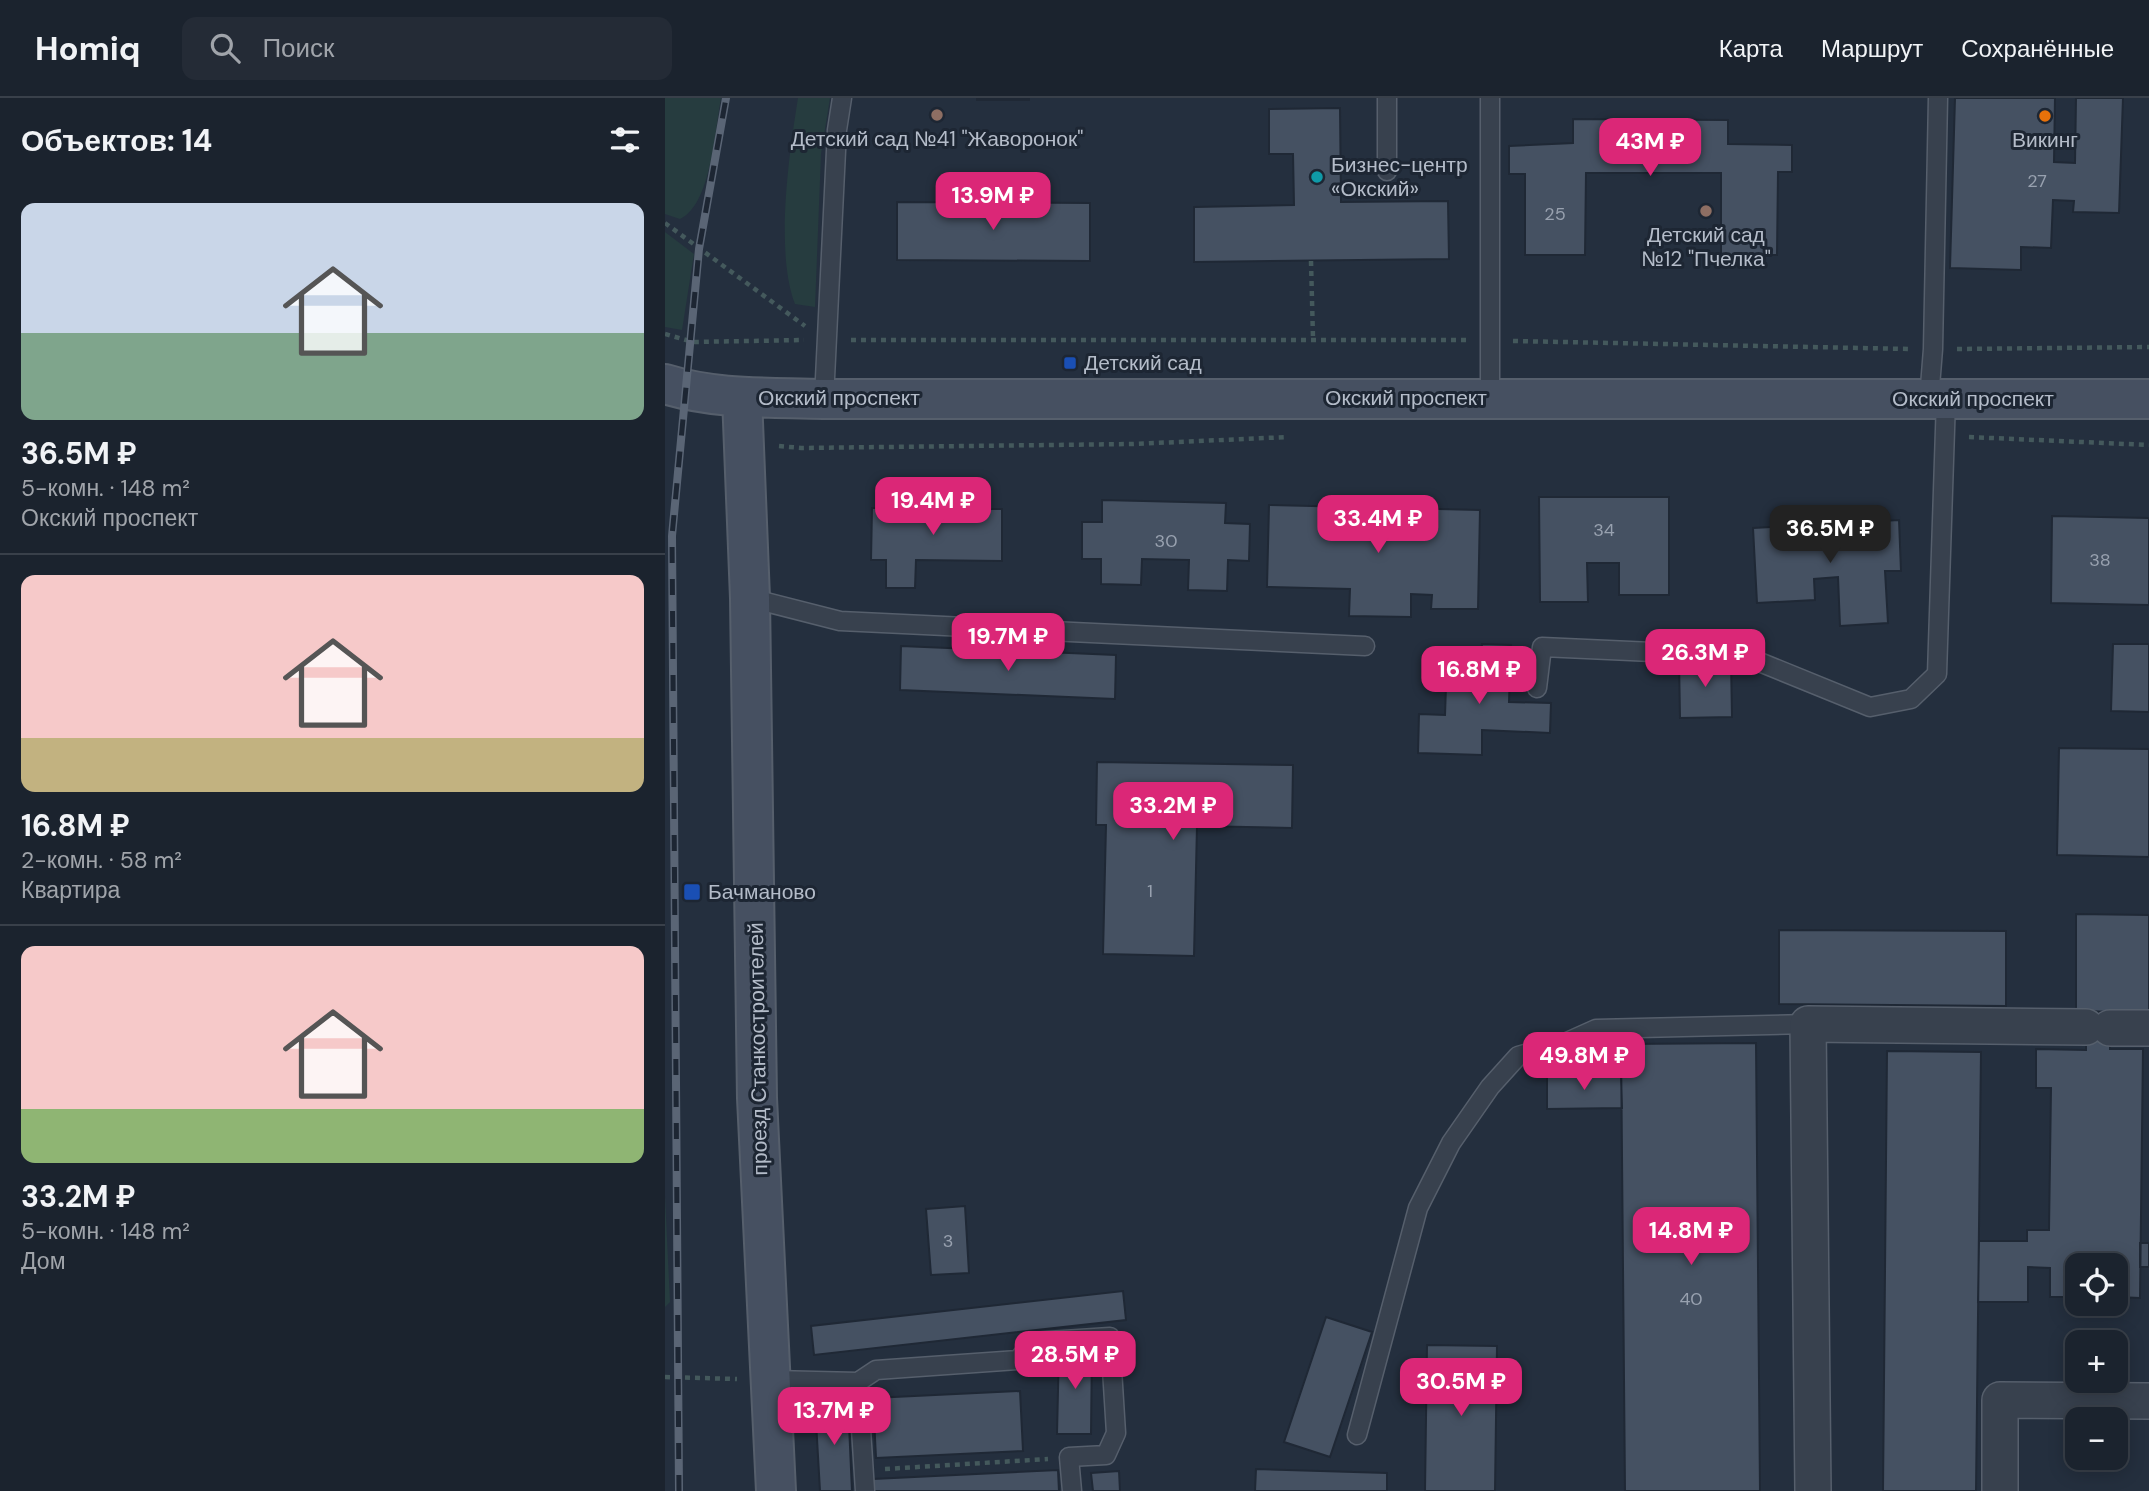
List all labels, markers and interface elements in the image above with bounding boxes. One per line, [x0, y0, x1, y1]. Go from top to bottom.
search box [182, 17, 672, 80]
text: Homiq [35, 27, 140, 70]
icon: search [206, 29, 244, 67]
text: Поиск [262, 31, 334, 65]
text: Карта [1719, 33, 1783, 64]
text: Маршрут [1821, 33, 1923, 64]
text: Сохранённые [1961, 33, 2114, 64]
marker: Детский сад №41 "Жаворонок" [929, 107, 945, 123]
marker: Викинг [2037, 108, 2053, 124]
pin: 43M ₽ [1601, 118, 1699, 178]
text: Объектов: 14 [21, 121, 212, 160]
icon: filters [606, 121, 644, 159]
place label: Детский сад №41 "Жаворонок" [791, 125, 1083, 153]
text: 43M ₽ [1615, 126, 1685, 156]
place label: Викинг [2012, 126, 2078, 154]
place label: Бизнес-центр «Окский» [1331, 151, 1468, 203]
marker: Бизнес-центр «Окский» [1309, 169, 1325, 185]
house number: 27 [2027, 169, 2047, 193]
pin: 13.9M ₽ [928, 172, 1058, 232]
text: 13.9M ₽ [952, 180, 1034, 210]
house number: 25 [1544, 202, 1566, 226]
marker: Детский сад №12 "Пчелка" [1698, 203, 1714, 219]
place label: Детский сад №12 "Пчелка" [1641, 221, 1771, 273]
icon: home [270, 248, 396, 374]
place label: Детский сад [1084, 349, 1202, 377]
marker: Детский сад [1062, 355, 1078, 371]
street label: Окский проспект [758, 384, 920, 412]
street label: Окский проспект [1325, 384, 1487, 412]
street label: Окский проспект [1892, 385, 2054, 413]
text: 36.5M ₽ [21, 434, 137, 473]
text: 5-комн. · 148 m² [21, 473, 190, 503]
pin: 19.4M ₽ [868, 478, 998, 537]
text: 19.4M ₽ [891, 485, 975, 515]
pin: 33.4M ₽ [1313, 496, 1443, 555]
text: Окский проспект [21, 503, 198, 533]
text: 33.4M ₽ [1333, 503, 1423, 533]
pin: 36.5M ₽ [1765, 505, 1895, 565]
text: 36.5M ₽ [1786, 513, 1874, 543]
house number: 34 [1593, 518, 1615, 542]
house number: 30 [1155, 529, 1177, 553]
house number: 38 [2089, 548, 2111, 572]
pin: 19.7M ₽ [943, 614, 1073, 673]
icon: home [270, 620, 396, 746]
text: 19.7M ₽ [968, 621, 1048, 651]
pin: 26.3M ₽ [1640, 630, 1770, 689]
text: 26.3M ₽ [1661, 637, 1749, 667]
pin: 16.8M ₽ [1414, 646, 1544, 706]
text: 16.8M ₽ [1437, 654, 1521, 684]
pin: 33.2M ₽ [1108, 782, 1238, 842]
text: 33.2M ₽ [1129, 790, 1217, 820]
text: 16.8M ₽ [21, 806, 130, 845]
text: 2-комн. · 58 m² [21, 845, 182, 875]
text: Квартира [21, 875, 120, 905]
place label: Бачманово [708, 878, 816, 906]
house number: 1 [1147, 879, 1153, 903]
marker: Бачманово [682, 882, 702, 902]
street label: проезд Станкостроителей [742, 922, 774, 1176]
icon: home [270, 991, 396, 1117]
pin: 49.8M ₽ [1519, 1032, 1649, 1092]
text: 49.8M ₽ [1539, 1040, 1629, 1070]
text: 33.2M ₽ [21, 1177, 135, 1216]
pin: 14.8M ₽ [1626, 1208, 1756, 1267]
text: 14.8M ₽ [1649, 1215, 1733, 1245]
text: 5-комн. · 148 m² [21, 1216, 190, 1246]
house number: 3 [943, 1229, 953, 1253]
text: Дом [21, 1246, 65, 1276]
map controls [2065, 1253, 2128, 1470]
button: locate [2065, 1253, 2128, 1316]
house number: 40 [1679, 1287, 1703, 1311]
button: + [2065, 1330, 2128, 1393]
pin: 28.5M ₽ [1010, 1332, 1140, 1391]
text: 28.5M ₽ [1031, 1339, 1119, 1369]
pin: 30.5M ₽ [1396, 1358, 1526, 1418]
text: 30.5M ₽ [1416, 1366, 1506, 1396]
pin: 13.7M ₽ [769, 1388, 899, 1447]
text: 13.7M ₽ [794, 1395, 874, 1425]
button: − [2065, 1407, 2128, 1470]

